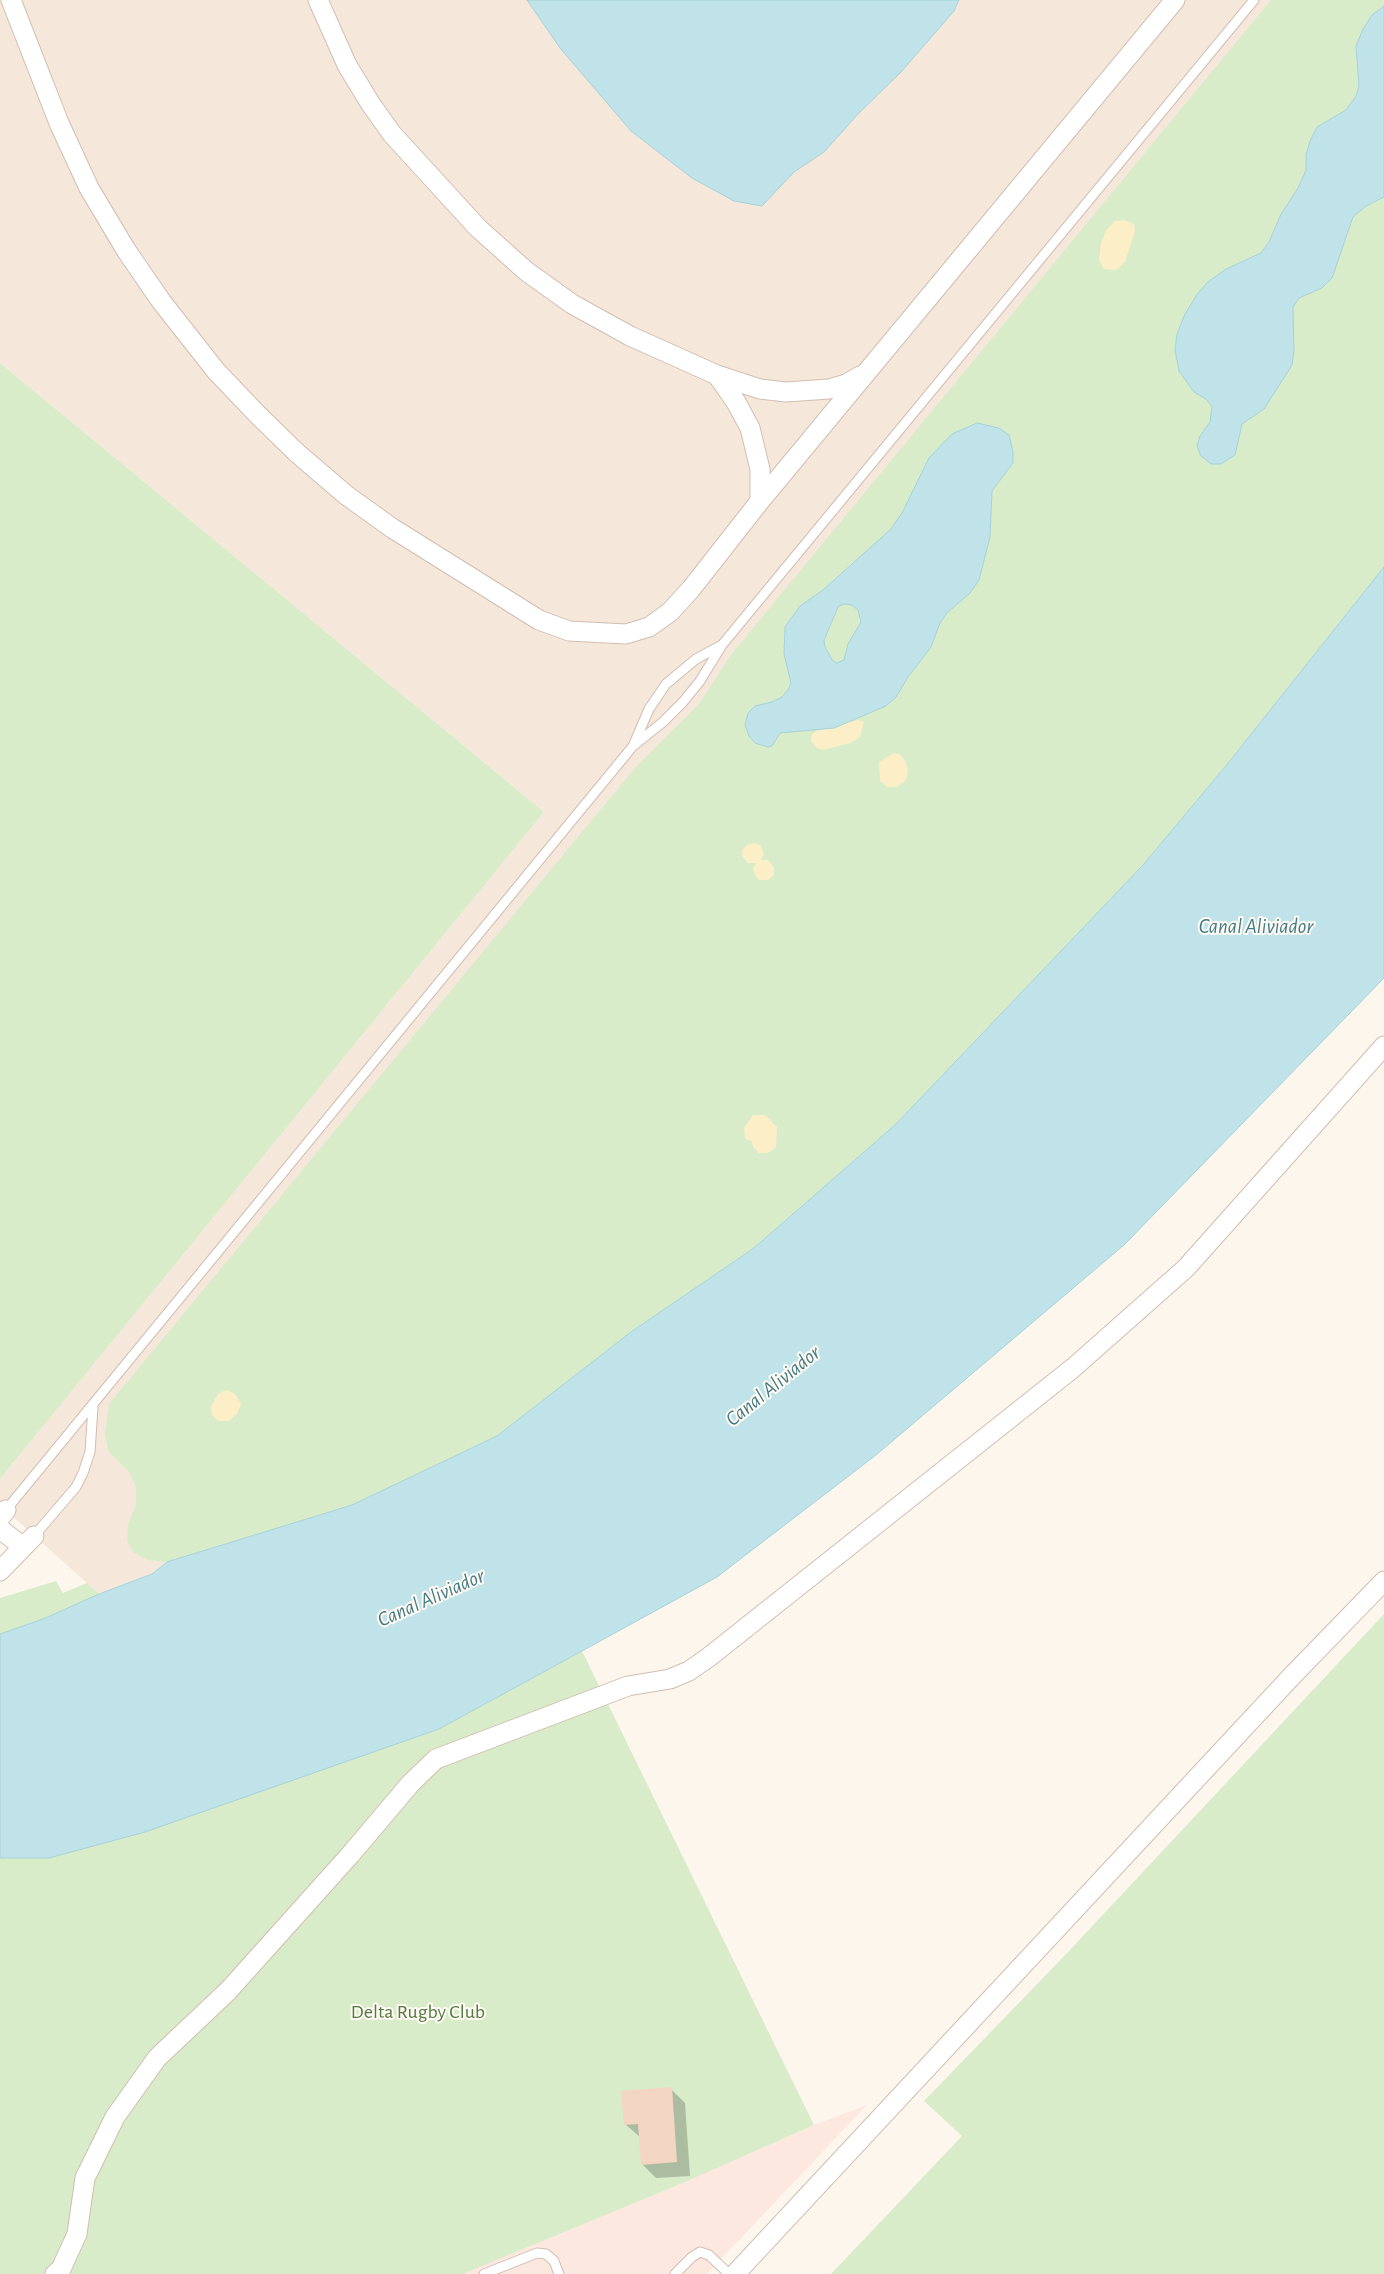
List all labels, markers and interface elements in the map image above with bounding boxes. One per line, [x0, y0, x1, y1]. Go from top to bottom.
water label: Canal Aliviador [1199, 914, 1313, 940]
water label: Canal Aliviador [721, 1340, 825, 1432]
water label: Canal Aliviador [374, 1563, 488, 1633]
park label: Delta Rugby Club [351, 2000, 485, 2024]

